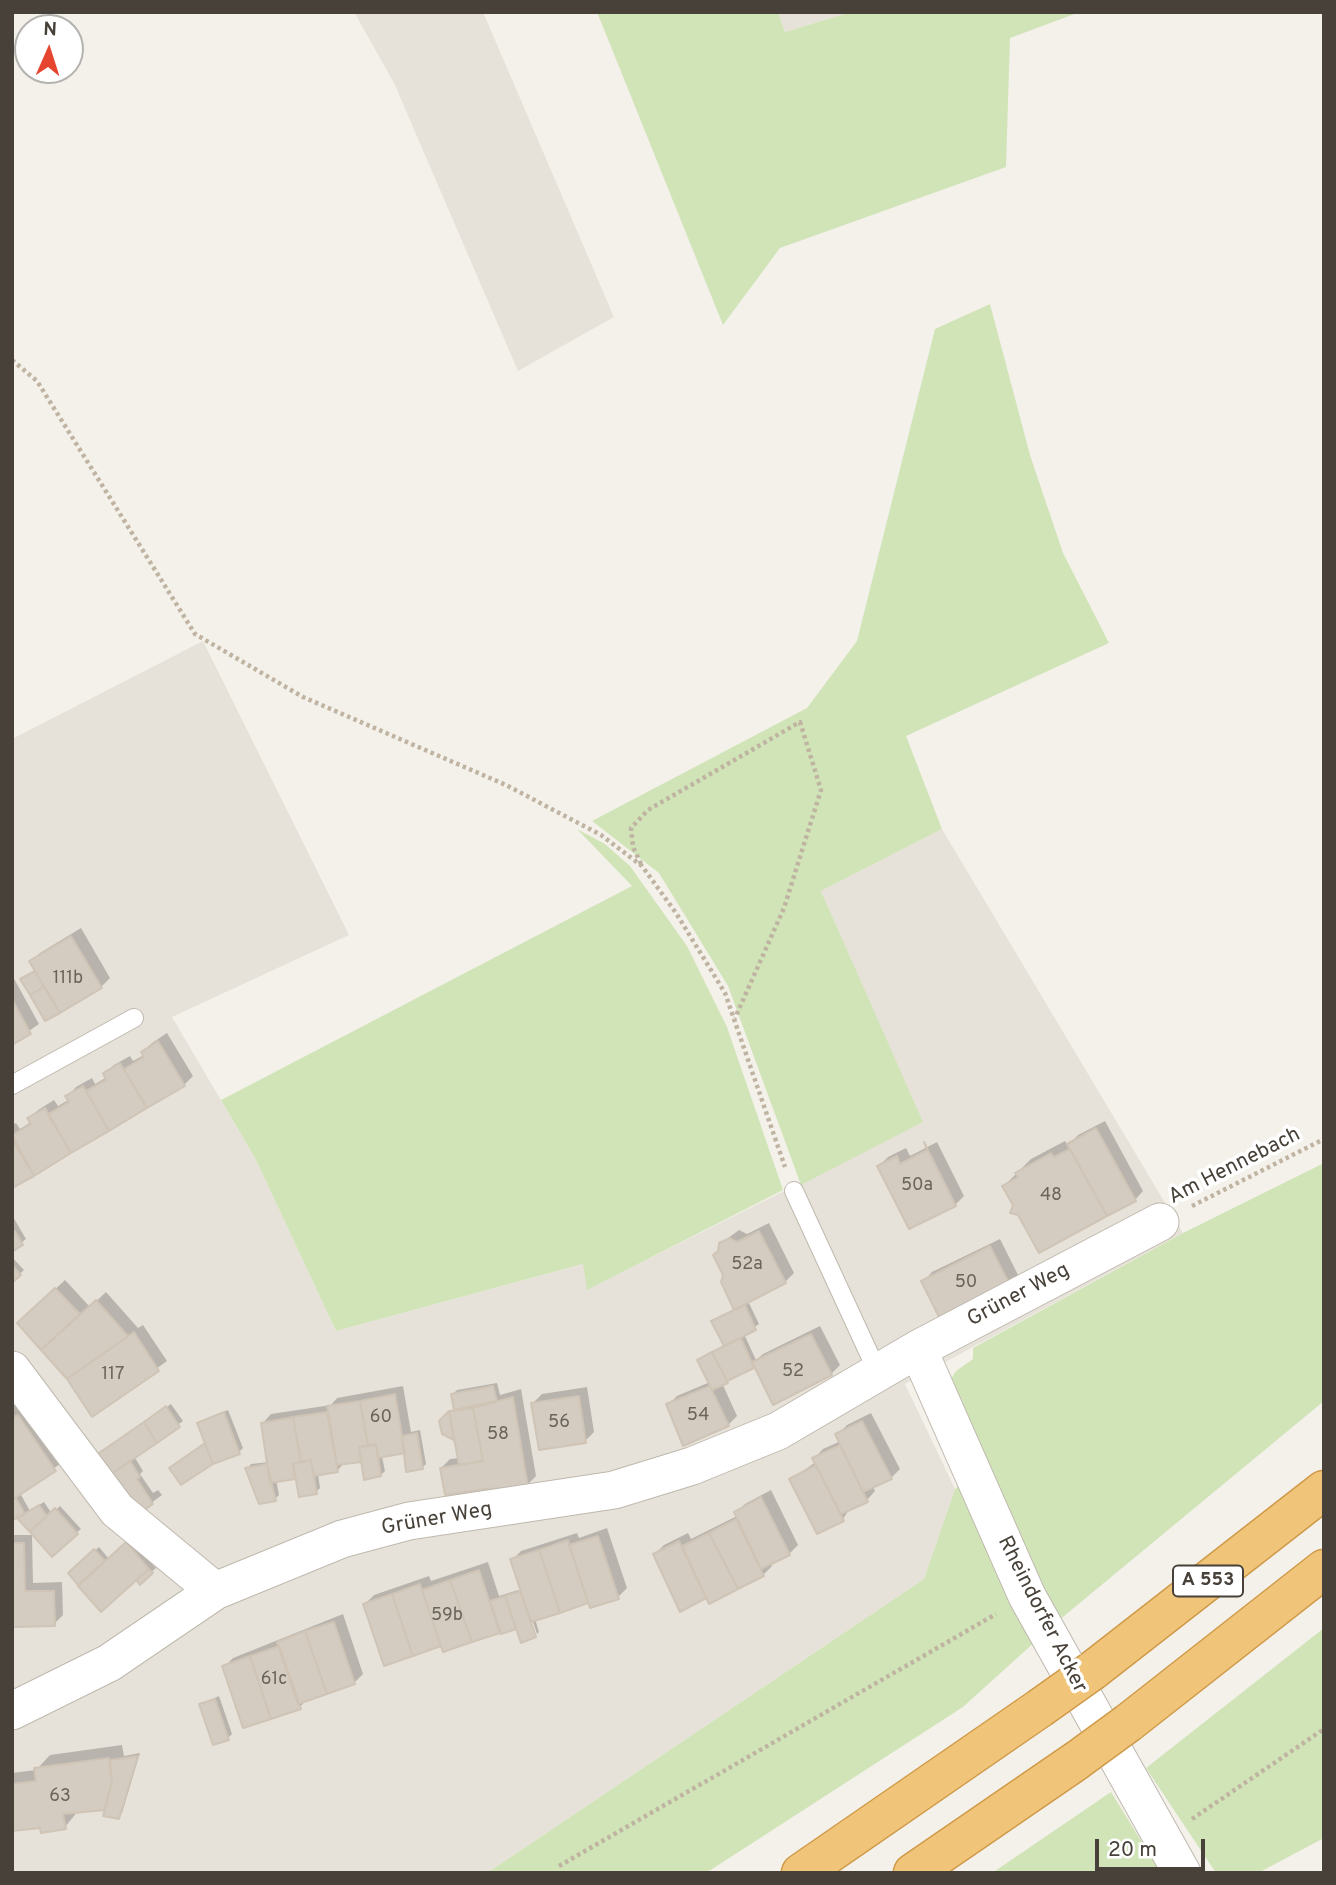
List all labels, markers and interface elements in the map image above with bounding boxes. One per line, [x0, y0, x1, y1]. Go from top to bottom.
north arrow [14, 14, 84, 84]
text: N [43, 18, 57, 42]
house number: 111b [53, 968, 83, 990]
street label: Am Hennebach [1165, 1123, 1305, 1211]
house number: 50a [901, 1175, 933, 1197]
house number: 48 [1040, 1185, 1062, 1207]
house number: 52a [731, 1254, 763, 1276]
street label: Grüner Weg [964, 1259, 1074, 1333]
house number: 50 [955, 1272, 977, 1294]
house number: 52 [782, 1361, 804, 1383]
house number: 117 [102, 1364, 124, 1386]
house number: 54 [687, 1405, 709, 1427]
house number: 60 [370, 1407, 392, 1429]
house number: 56 [548, 1412, 570, 1434]
house number: 58 [487, 1424, 509, 1446]
street label: Grüner Weg [380, 1498, 494, 1542]
street label: Rheindorfer Acker [991, 1532, 1091, 1698]
road number: A 553 [1173, 1566, 1243, 1596]
house number: 59b [431, 1605, 463, 1627]
house number: 61c [261, 1669, 287, 1691]
house number: 63 [49, 1786, 71, 1808]
scale bar [1098, 1826, 1208, 1870]
text: 20 m [1108, 1837, 1157, 1864]

